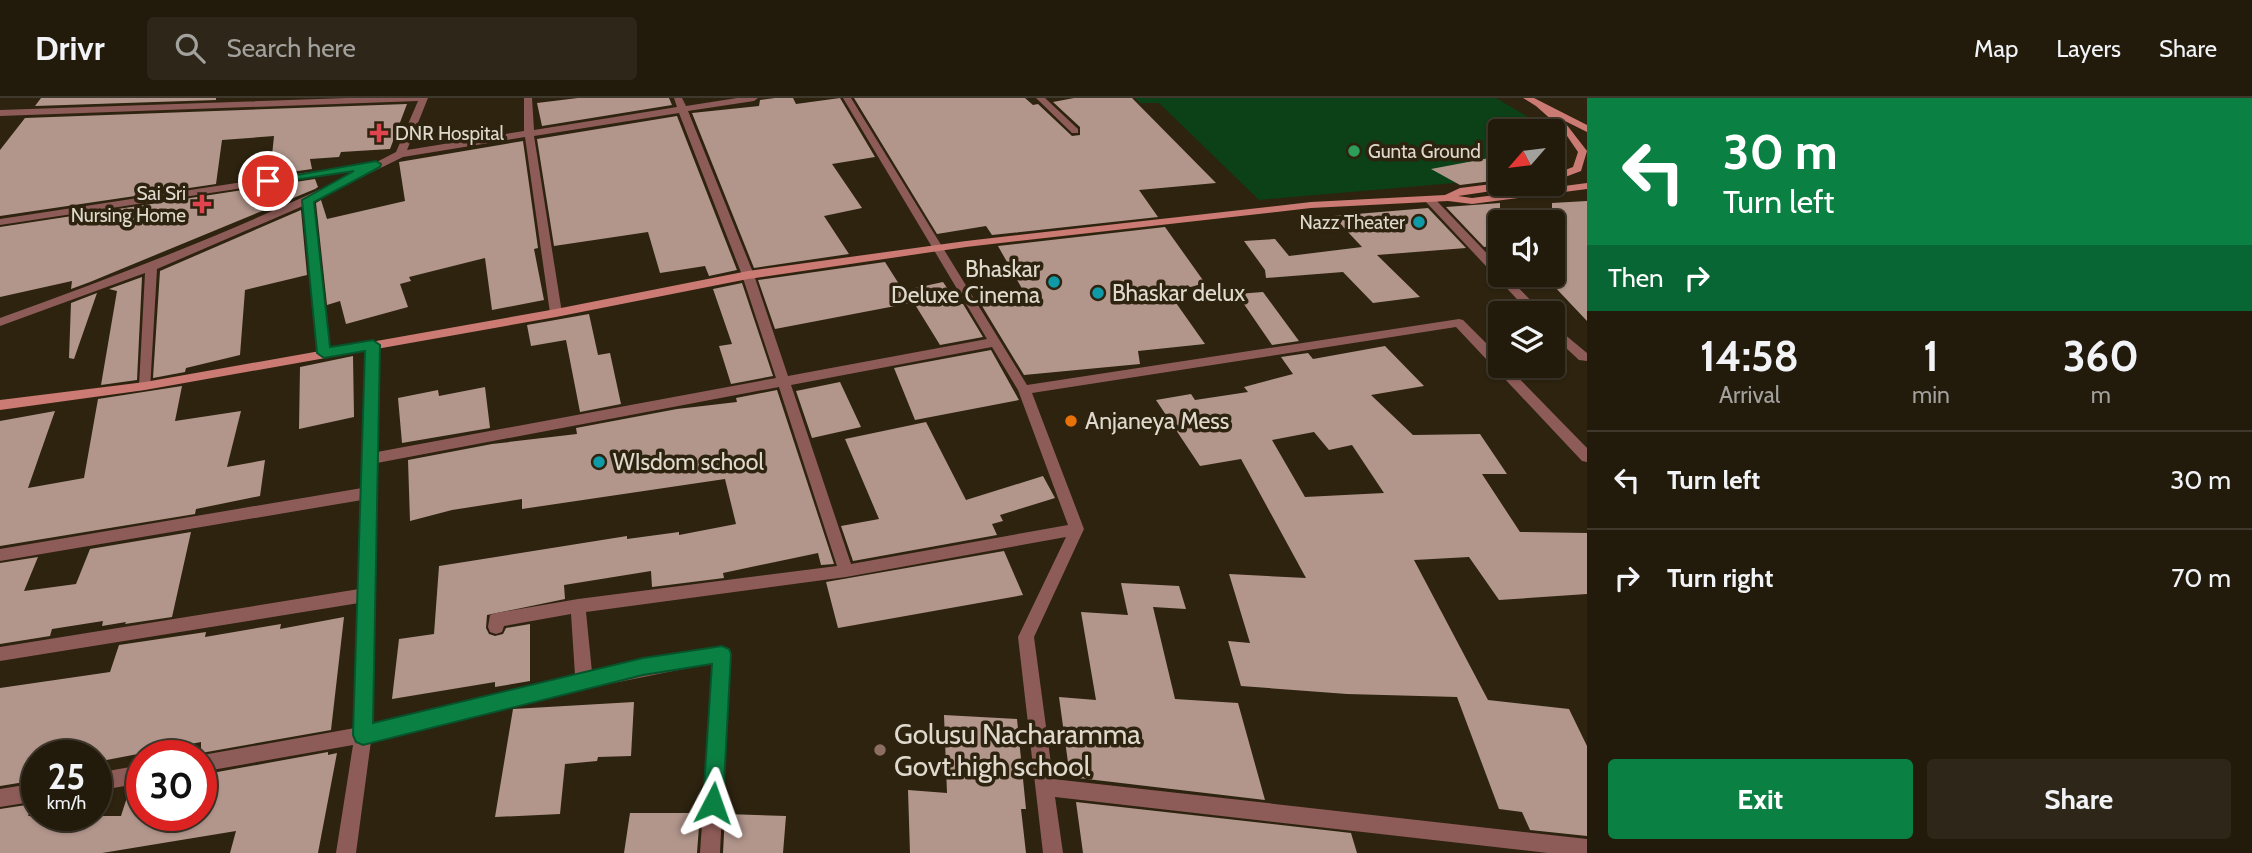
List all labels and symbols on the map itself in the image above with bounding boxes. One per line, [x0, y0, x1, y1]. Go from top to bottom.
north arrow [1488, 119, 1564, 196]
place label: DNR Hospital [395, 122, 505, 145]
marker: DNR Hospital [369, 123, 389, 143]
place label: Gunta Ground [1368, 140, 1481, 163]
marker: Gunta Ground [1346, 143, 1362, 159]
pin [238, 151, 298, 211]
place label: Sai Sri Nursing Home [71, 182, 186, 227]
marker: Sai Sri Nursing Home [192, 194, 212, 214]
place label: Nazz Theater [1299, 211, 1405, 234]
marker: Nazz Theater [1411, 214, 1427, 230]
place label: Bhaskar Deluxe Cinema [891, 255, 1041, 309]
marker: Bhaskar Deluxe Cinema [1046, 274, 1062, 290]
place label: Bhaskar delux [1112, 279, 1245, 307]
marker: Bhaskar delux [1090, 285, 1106, 301]
place label: Anjaneya Mess [1085, 407, 1229, 435]
marker: Anjaneya Mess [1063, 413, 1079, 429]
place label: WIsdom school [613, 448, 764, 476]
marker: WIsdom school [591, 454, 607, 470]
place label: Golusu Nacharamma Govt.high school [894, 717, 1141, 783]
speed limit sign: 30 [126, 740, 217, 831]
marker: Golusu Nacharamma Govt.high school [872, 742, 888, 758]
position arrow [676, 766, 750, 840]

